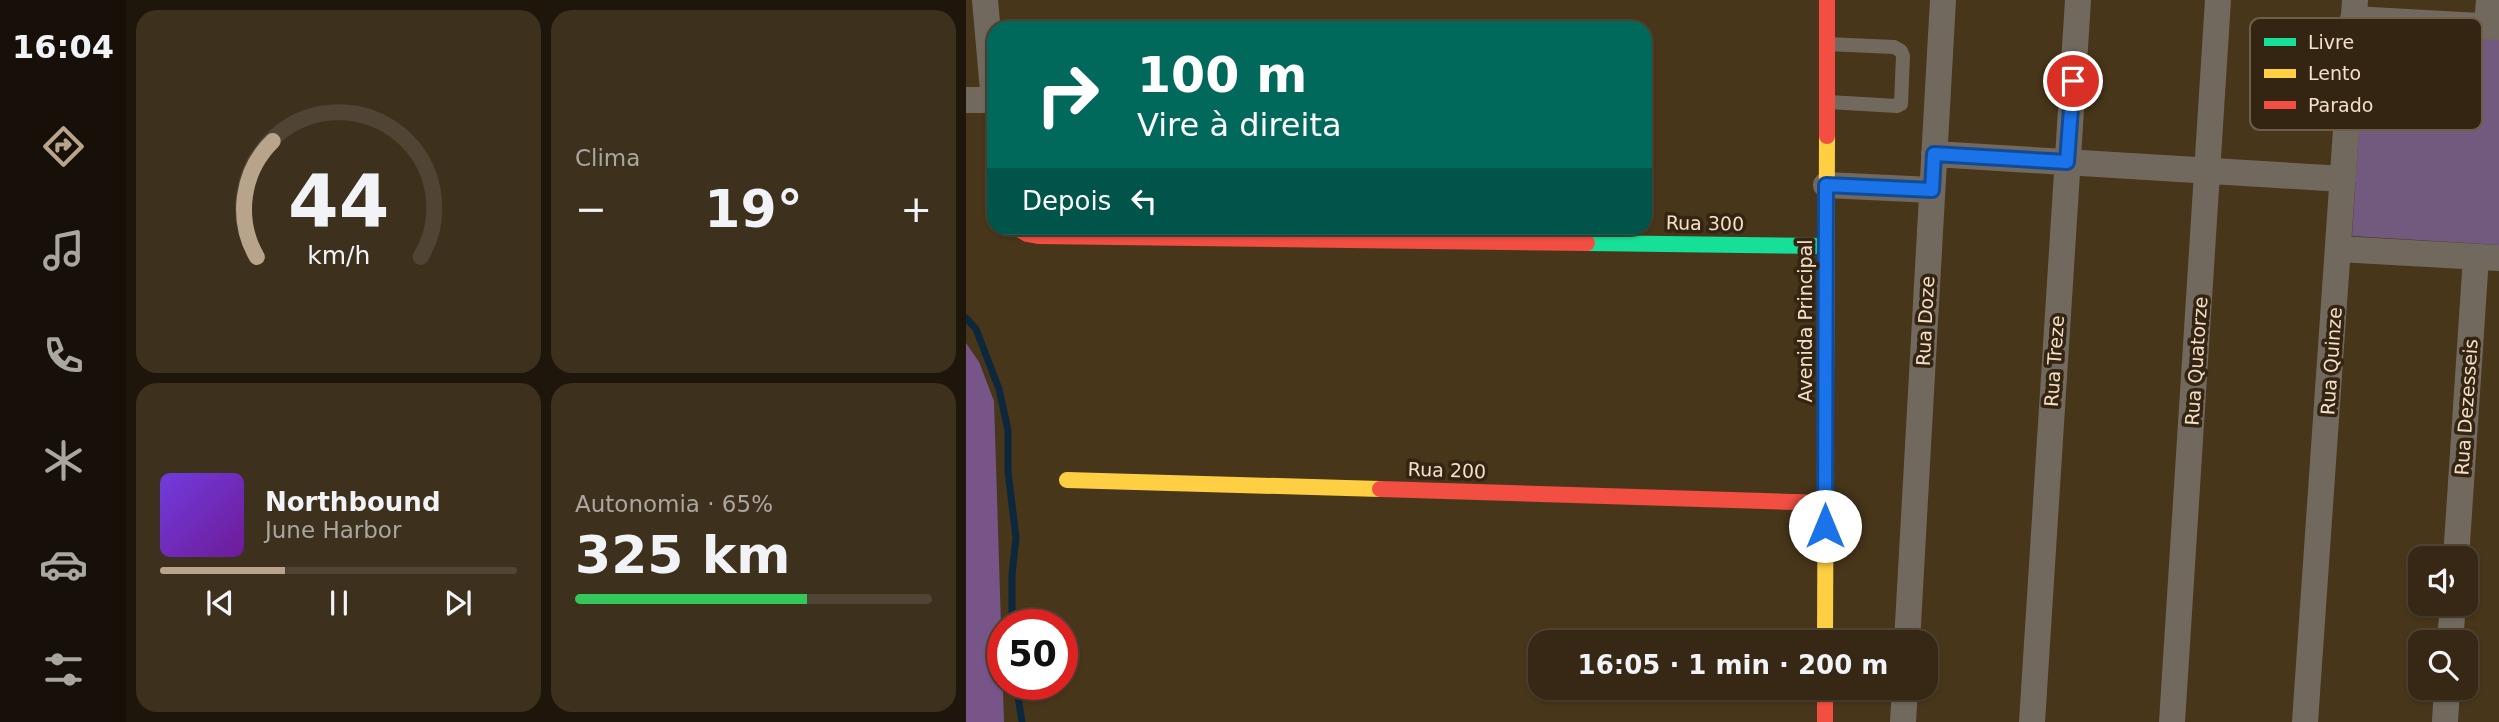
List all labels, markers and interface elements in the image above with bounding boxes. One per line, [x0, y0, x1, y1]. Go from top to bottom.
legend [2250, 18, 2482, 130]
text: 16:04 [12, 28, 114, 66]
text: Livre [2308, 31, 2354, 53]
text: 100 m [1137, 47, 1307, 104]
icon: right [1022, 49, 1113, 140]
pin [2043, 51, 2103, 111]
icon: arrive [2054, 62, 2092, 100]
text: Lento [2308, 62, 2361, 84]
text: Parado [2308, 94, 2373, 116]
text: Vire à direita [1137, 106, 1342, 144]
icon: directions [39, 122, 88, 171]
text: Clima [575, 145, 640, 171]
text: 44 [288, 160, 389, 245]
text: 19° [704, 179, 803, 239]
icon: left [1125, 182, 1163, 220]
text: Depois [1022, 186, 1111, 216]
text: − [575, 187, 607, 231]
text: + [900, 187, 932, 231]
street label: Rua 300 [1666, 211, 1744, 235]
icon: music [39, 226, 88, 275]
street label: Avenida Principal [1794, 240, 1816, 402]
text: km/h [307, 241, 370, 270]
street label: Rua Doze [1912, 275, 1938, 367]
street label: Rua Quatorze [2181, 296, 2211, 426]
street label: Rua Quinze [2316, 306, 2346, 416]
street label: Rua Treze [2040, 315, 2068, 407]
icon: phone [39, 331, 88, 380]
street label: Rua Dezesseis [2450, 338, 2482, 476]
icon: climate [39, 436, 88, 485]
street label: Rua 200 [1407, 458, 1487, 482]
text: Northbound [265, 487, 441, 517]
position arrow [1788, 489, 1862, 563]
text: Autonomia · 65% [575, 491, 773, 517]
text: June Harbor [265, 517, 401, 543]
text: 325 km [575, 525, 790, 585]
icon: car [39, 540, 88, 589]
map controls [2408, 546, 2478, 700]
button: sound [2408, 546, 2478, 616]
icon: previous [201, 584, 239, 622]
icon: pause [320, 584, 358, 622]
icon: next [439, 584, 477, 622]
speed limit sign: 50 [987, 609, 1078, 700]
button: search [2408, 630, 2478, 700]
icon: filters [39, 645, 88, 694]
text: 16:05 · 1 min · 200 m [1578, 650, 1888, 680]

